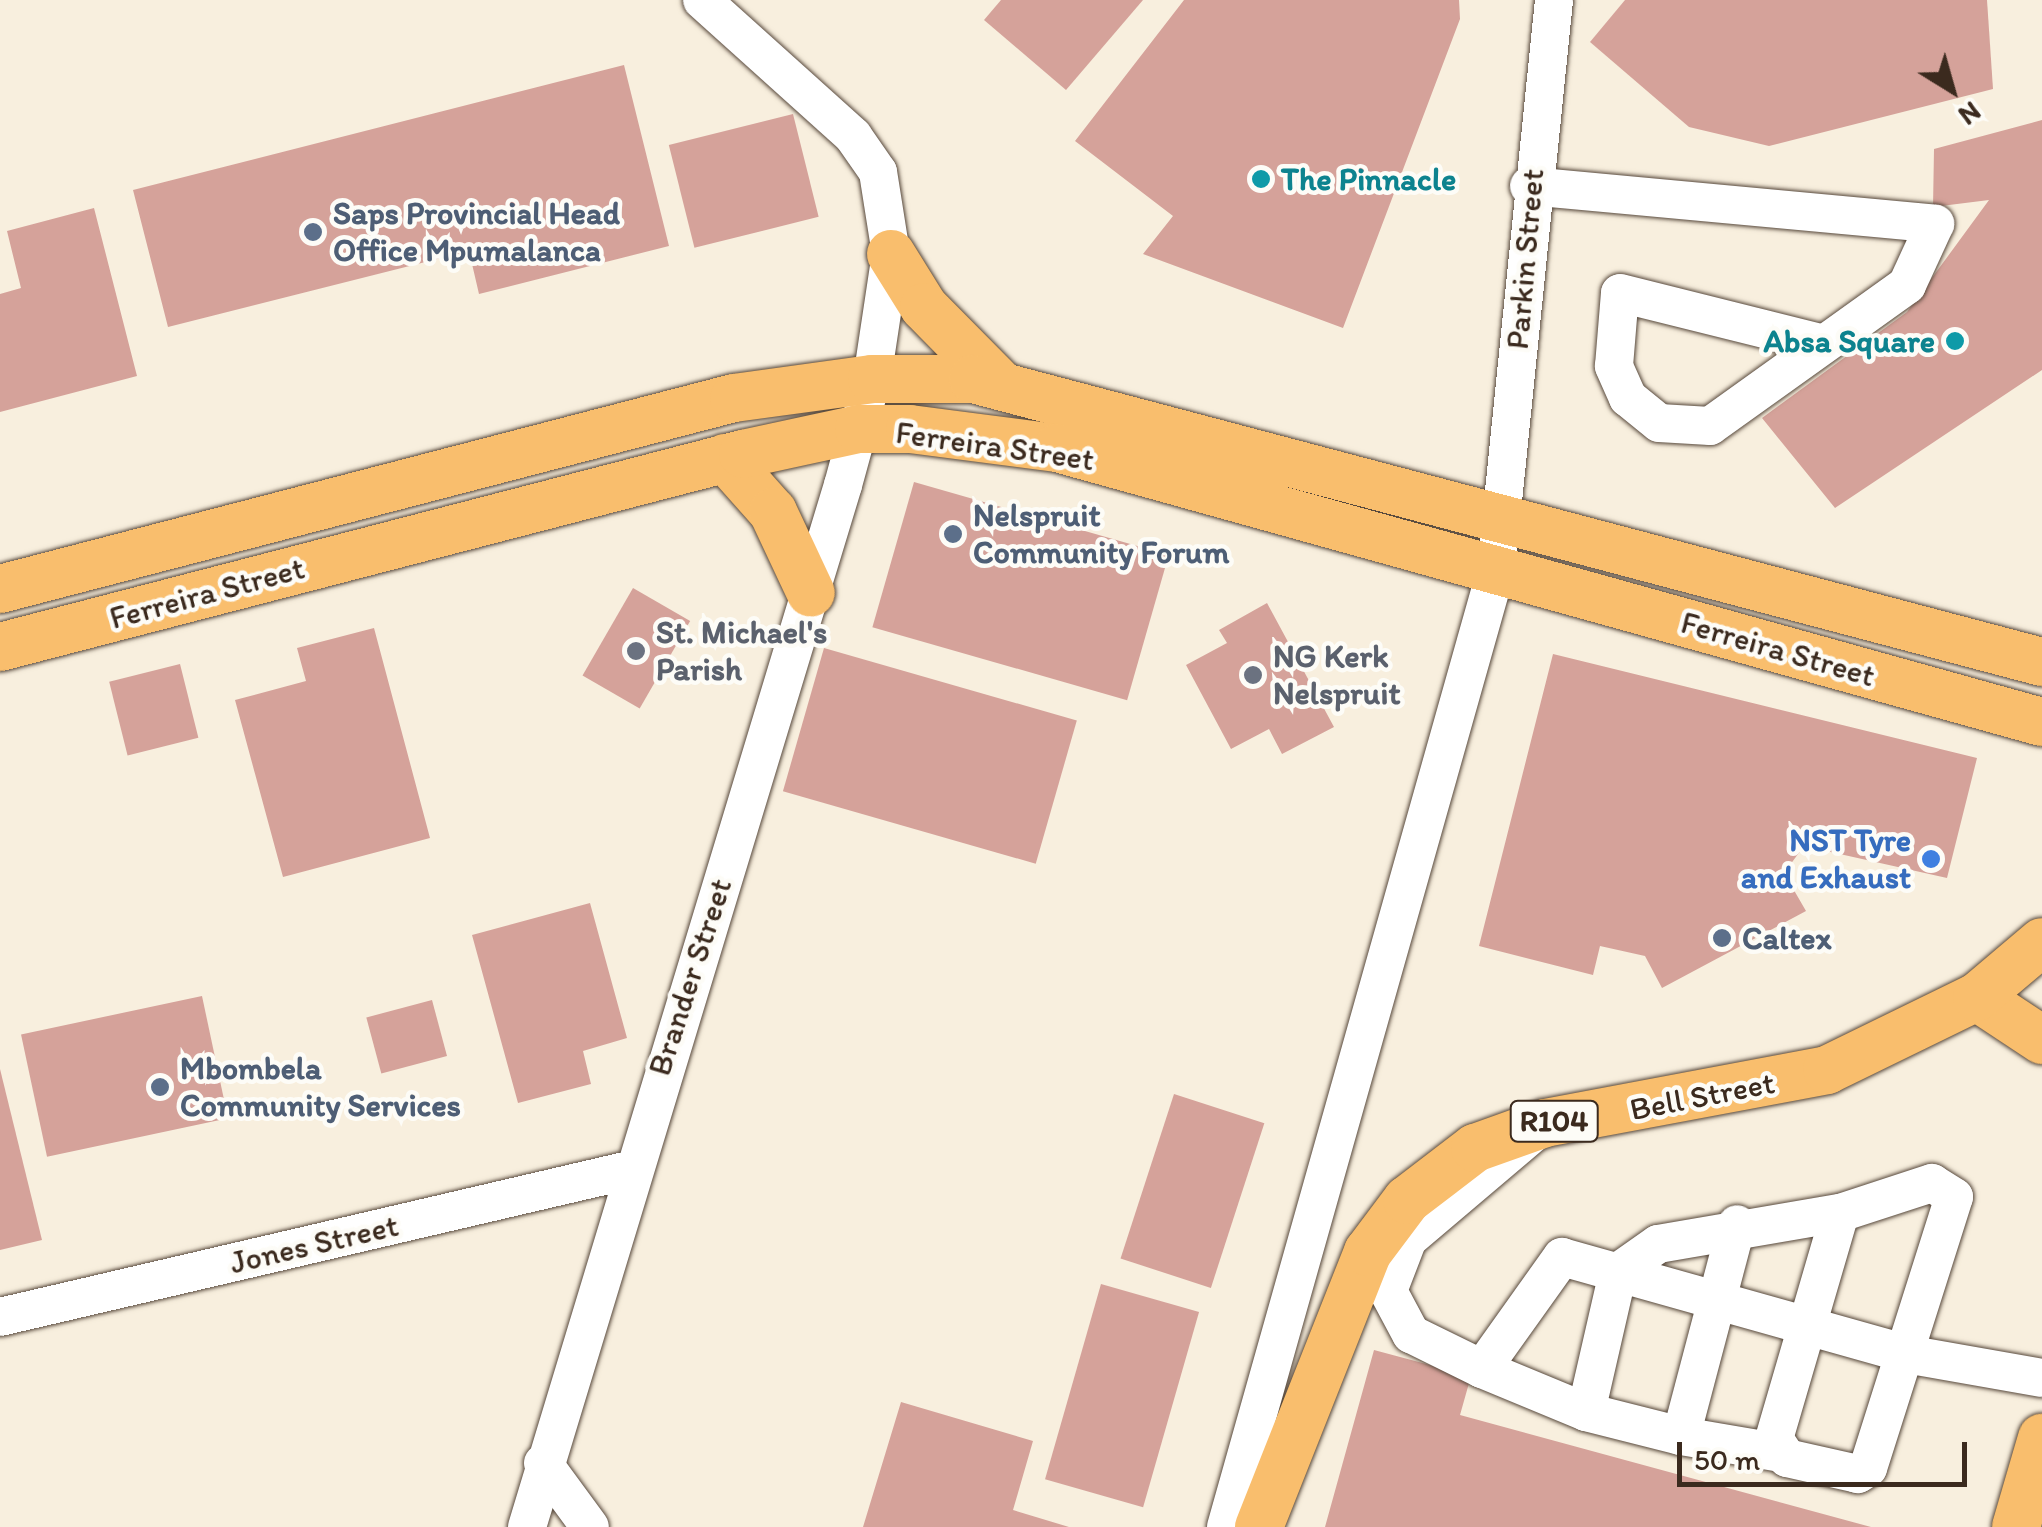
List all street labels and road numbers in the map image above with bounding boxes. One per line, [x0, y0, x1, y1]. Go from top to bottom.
street label: Parkin Street [1498, 167, 1552, 351]
street label: Ferreira Street [893, 413, 1097, 479]
street label: Ferreira Street [105, 549, 309, 637]
street label: Ferreira Street [1677, 603, 1879, 695]
street label: Brander Street [640, 874, 740, 1080]
street label: Bell Street [1627, 1063, 1777, 1129]
road number: R104 [1509, 1096, 1599, 1146]
street label: Jones Street [227, 1206, 401, 1282]

